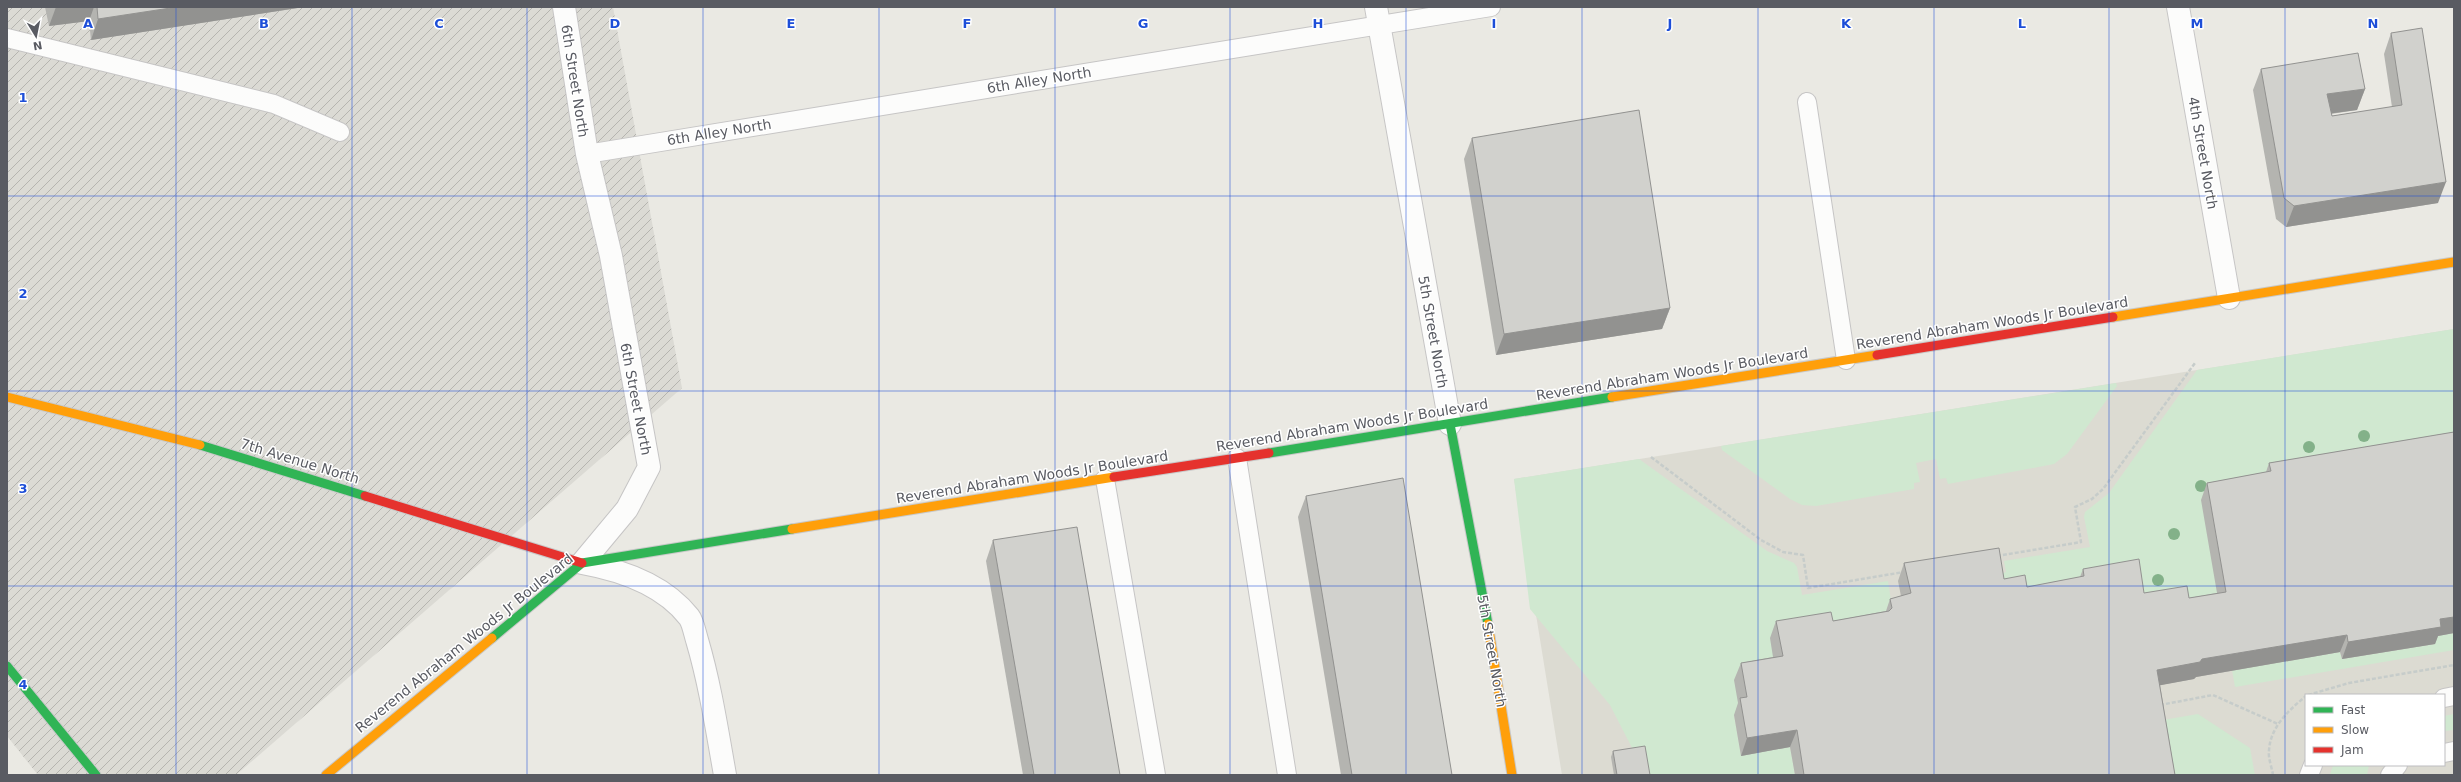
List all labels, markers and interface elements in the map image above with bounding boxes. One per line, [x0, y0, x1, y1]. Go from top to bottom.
north arrow [16, 16, 56, 56]
text: A [83, 16, 93, 31]
text: B [259, 16, 269, 31]
text: C [434, 16, 444, 31]
text: D [610, 16, 621, 31]
text: E [787, 16, 795, 31]
text: F [963, 16, 971, 31]
text: G [1138, 16, 1148, 31]
text: H [1313, 16, 1323, 31]
text: I [1492, 16, 1496, 31]
text: J [1667, 16, 1672, 31]
text: K [1841, 16, 1852, 31]
text: L [2018, 16, 2026, 31]
text: M [2191, 16, 2203, 31]
text: N [2368, 16, 2378, 31]
street label: 6th Street North [558, 24, 592, 138]
text: N [32, 38, 43, 53]
street label: 6th Alley North [986, 64, 1092, 96]
text: 1 [18, 90, 28, 105]
street label: 4th Street North [2185, 96, 2221, 210]
street label: 6th Alley North [666, 116, 772, 148]
street label: 5th Street North [1415, 275, 1451, 389]
text: 2 [18, 286, 28, 301]
street label: Reverend Abraham Woods Jr Boulevard [1855, 294, 2129, 352]
street label: 6th Street North [617, 342, 655, 456]
street label: Reverend Abraham Woods Jr Boulevard [1535, 345, 1809, 403]
street label: Reverend Abraham Woods Jr Boulevard [1215, 396, 1489, 454]
street label: 7th Avenue North [239, 435, 361, 487]
street label: Reverend Abraham Woods Jr Boulevard [895, 448, 1169, 506]
text: 3 [18, 481, 28, 496]
street label: Reverend Abraham Woods Jr Boulevard [352, 550, 576, 736]
street label: 5th Street North [1474, 594, 1510, 708]
text: 4 [18, 677, 28, 692]
legend [2305, 694, 2445, 766]
text: Fast [2341, 703, 2365, 717]
text: Slow [2341, 723, 2369, 737]
text: Jam [2340, 743, 2364, 757]

